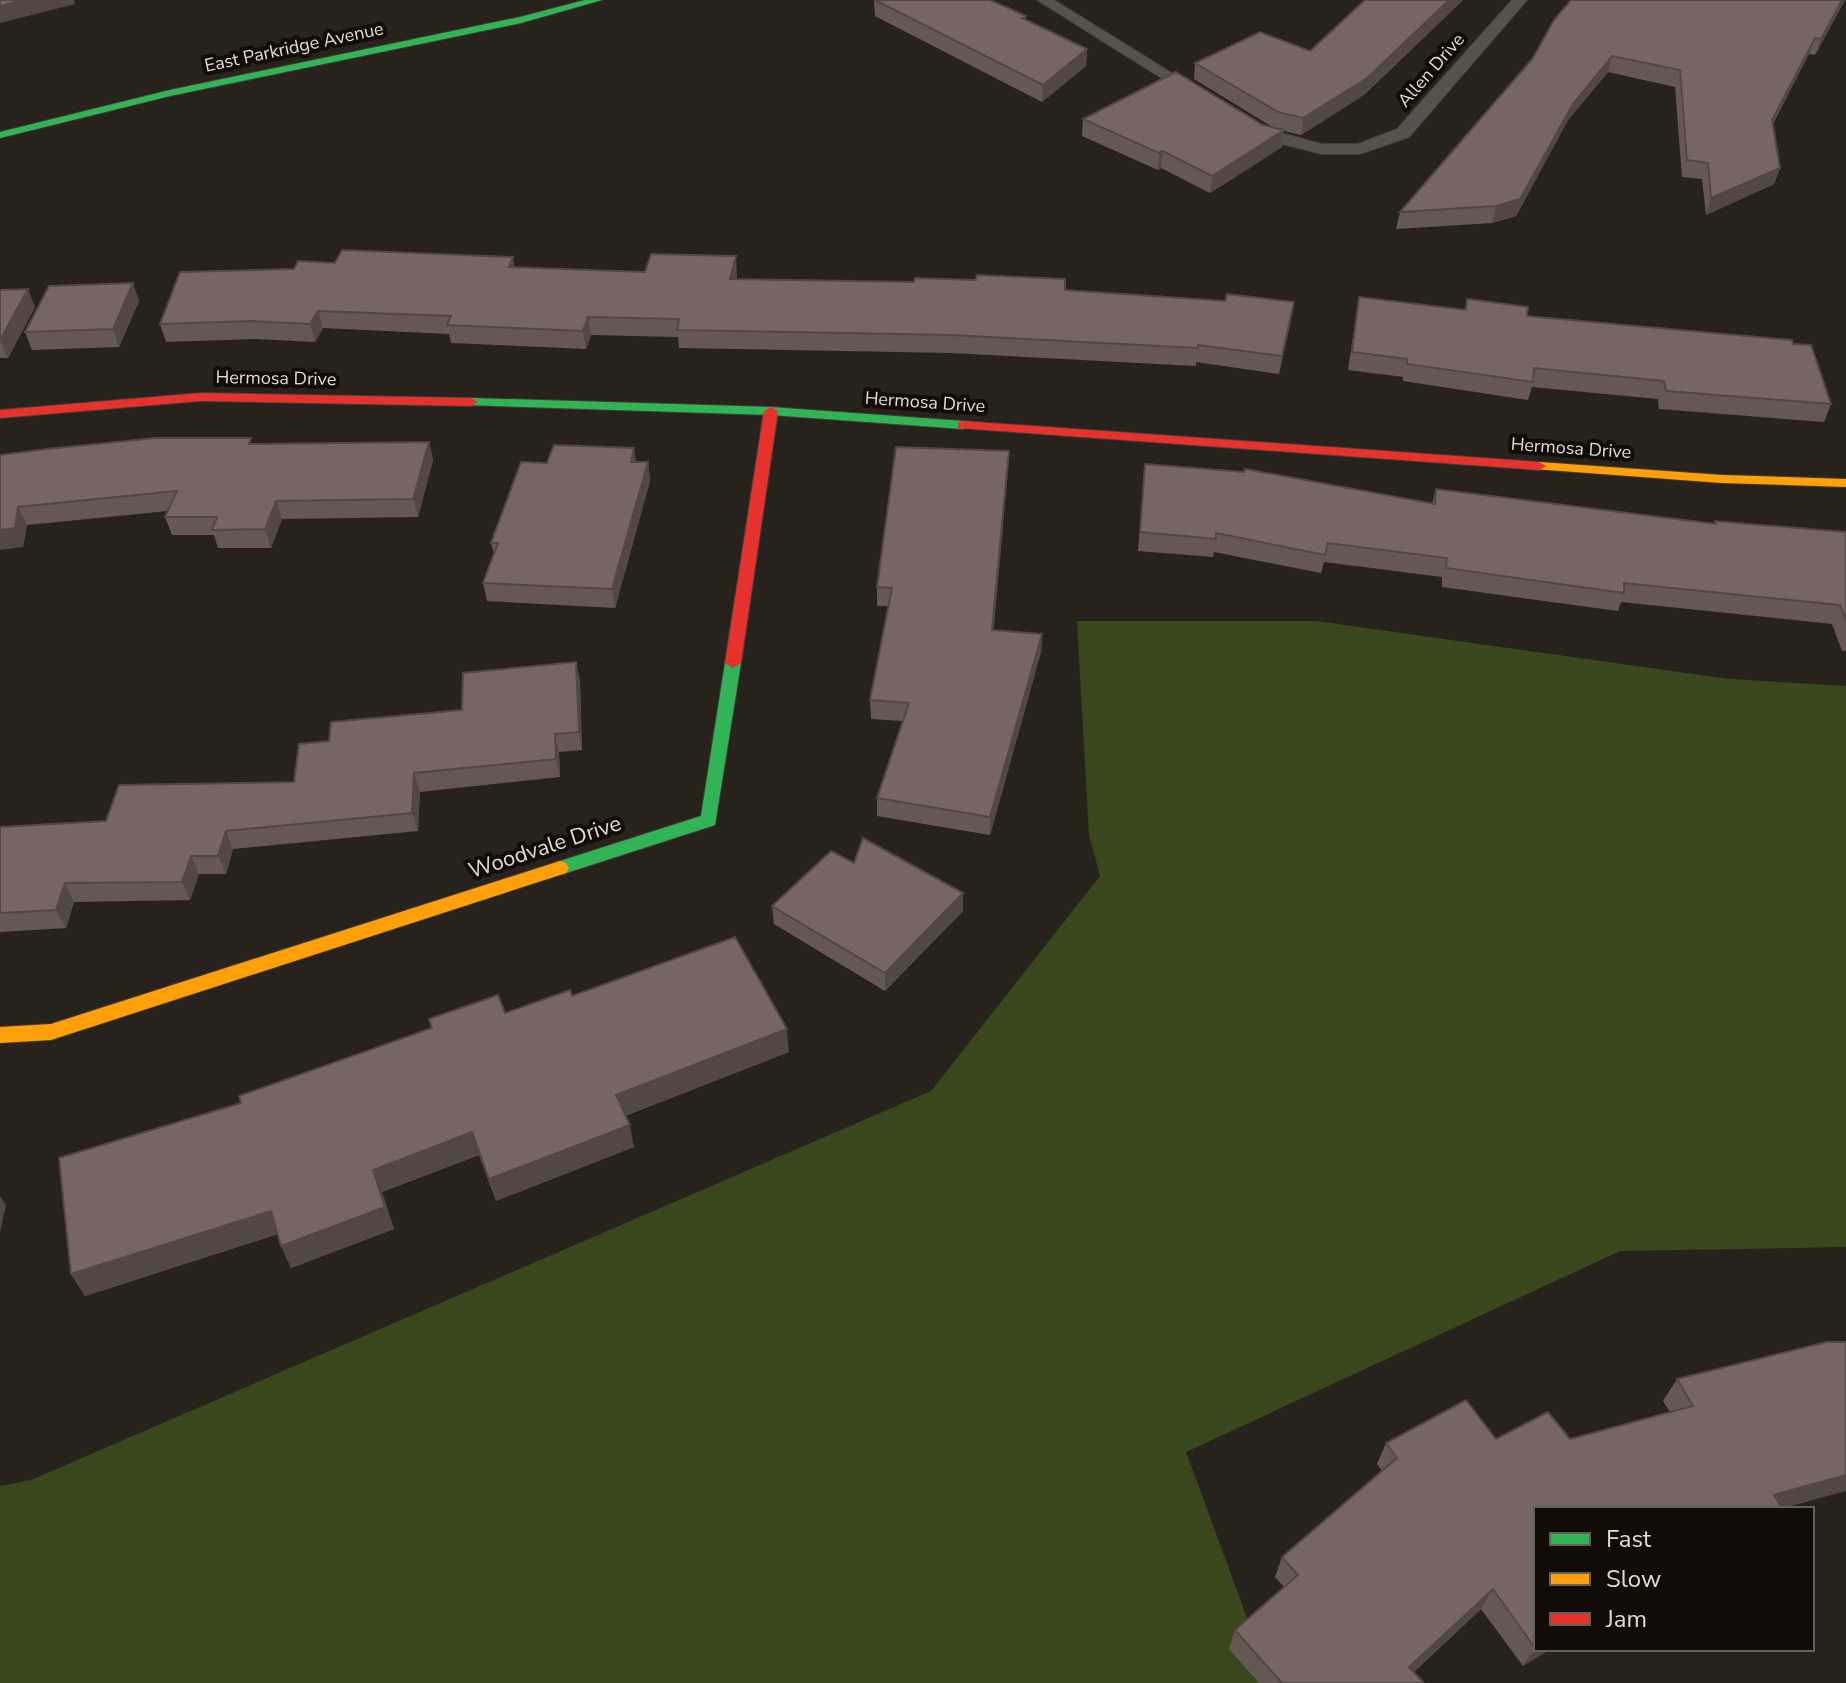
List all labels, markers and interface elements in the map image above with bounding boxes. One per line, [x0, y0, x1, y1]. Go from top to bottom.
street label: East Parkridge Avenue [202, 16, 386, 78]
street label: Allen Drive [1392, 28, 1470, 112]
street label: Hermosa Drive [215, 365, 337, 391]
street label: Hermosa Drive [864, 386, 986, 418]
street label: Hermosa Drive [1510, 432, 1632, 464]
street label: Woodvale Drive [465, 808, 625, 886]
legend [1534, 1507, 1814, 1651]
text: Fast [1606, 1523, 1652, 1555]
text: Slow [1606, 1563, 1661, 1595]
text: Jam [1605, 1603, 1647, 1635]

